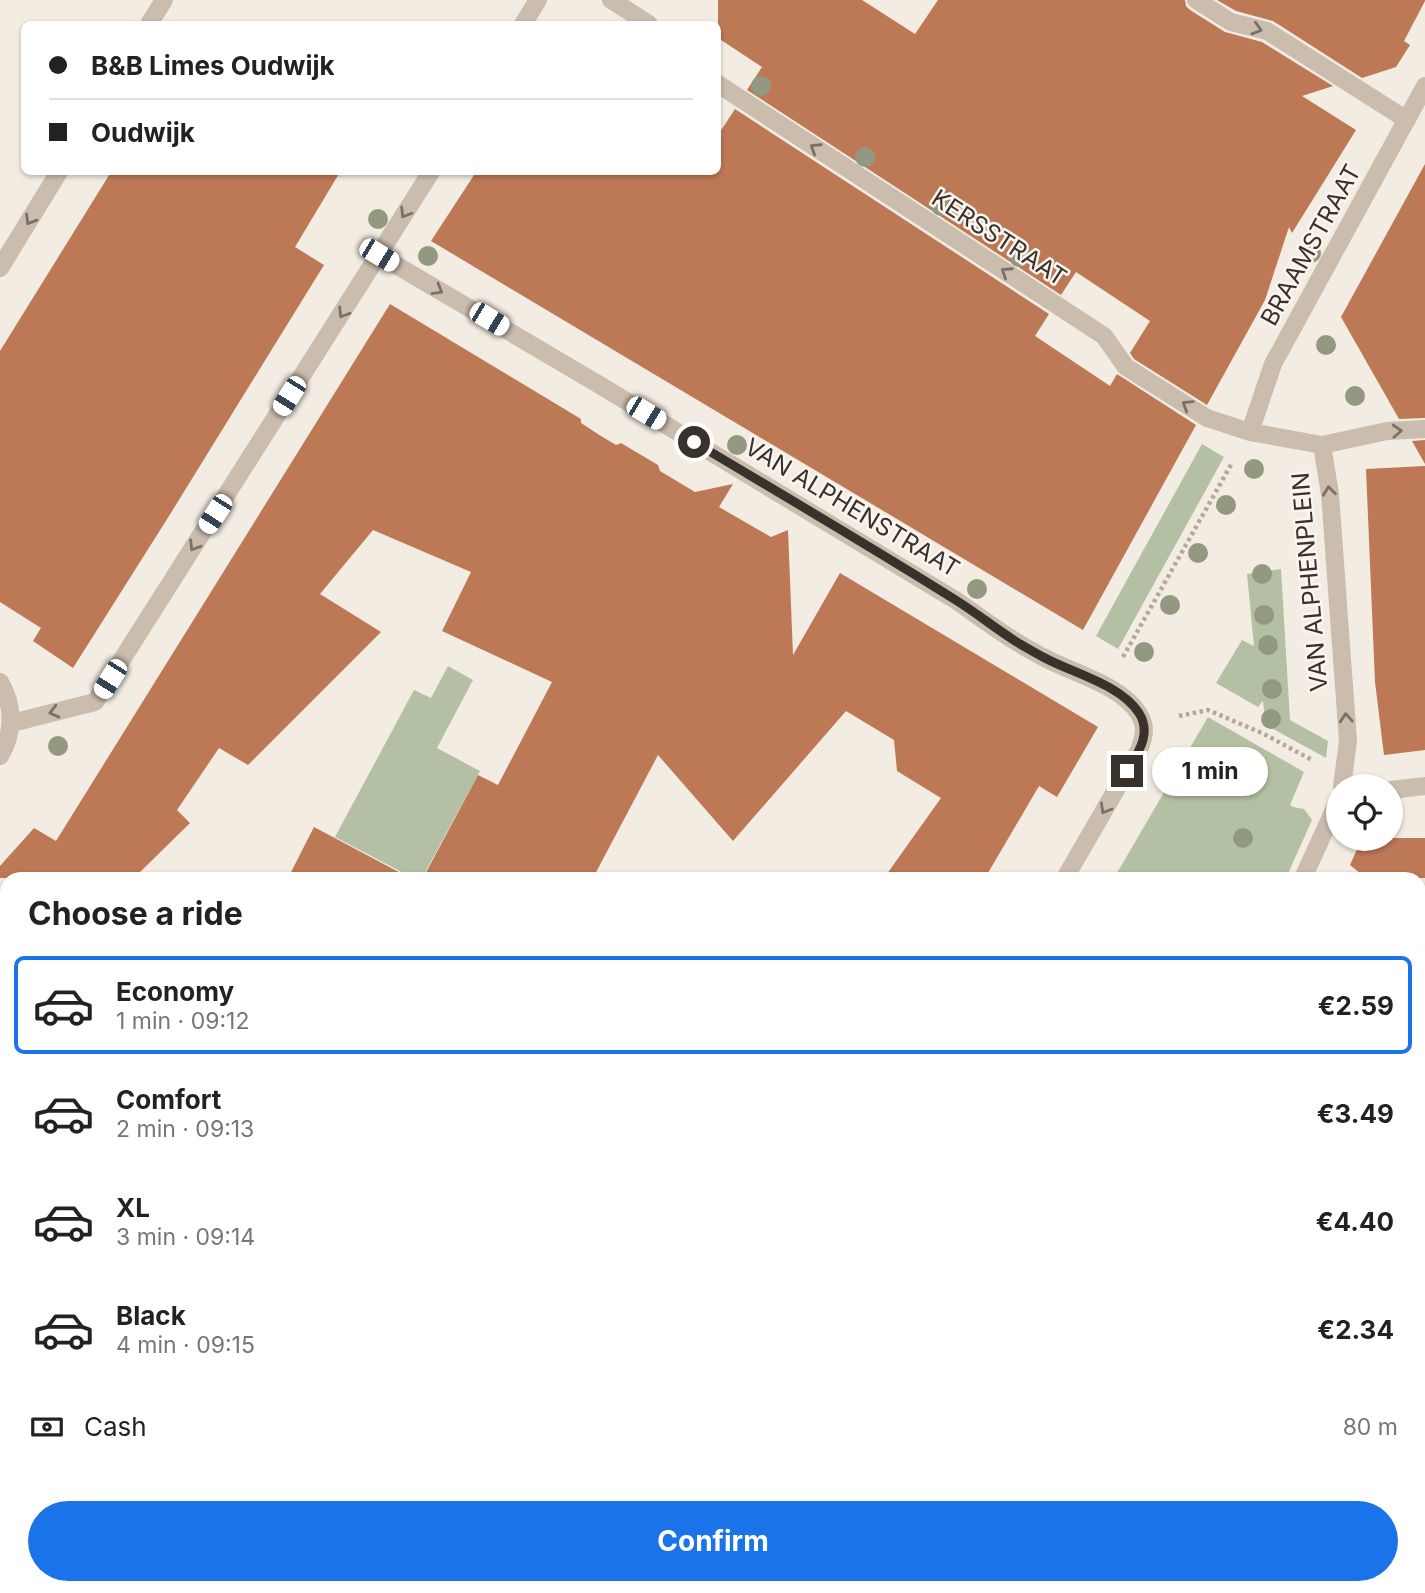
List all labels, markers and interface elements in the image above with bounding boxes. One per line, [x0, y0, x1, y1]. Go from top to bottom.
one-way arrow [1251, 21, 1263, 35]
text: B&B Limes Oudwijk [91, 50, 335, 81]
text: Oudwijk [91, 117, 195, 148]
one-way arrow [810, 143, 823, 156]
street label: BRAAMSTRAAT [1254, 159, 1367, 330]
street label: KERSSTRAAT [927, 183, 1072, 292]
one-way arrow [401, 206, 414, 219]
one-way arrow [25, 212, 38, 225]
car [356, 235, 403, 275]
one-way arrow [1001, 268, 1014, 280]
one-way arrow [430, 281, 443, 294]
car [466, 299, 513, 339]
one-way arrow [338, 305, 351, 318]
car [269, 373, 310, 419]
car [623, 393, 670, 433]
one-way arrow [1182, 401, 1195, 414]
one-way arrow [1392, 423, 1403, 438]
route start [678, 426, 710, 458]
street label: VAN ALPHENSTRAAT [740, 432, 965, 583]
street label: VAN ALPHENPLEIN [1285, 471, 1334, 693]
one-way arrow [1321, 485, 1336, 497]
car [195, 491, 236, 537]
one-way arrow [190, 538, 203, 551]
car [90, 656, 131, 702]
one-way arrow [48, 704, 60, 718]
one-way arrow [1339, 712, 1354, 723]
callout: 1 min [1152, 746, 1267, 796]
route end [1111, 755, 1143, 787]
text: 1 min [1182, 757, 1238, 785]
map controls [1326, 774, 1403, 851]
button: locate [1326, 774, 1403, 851]
one-way arrow [1100, 801, 1113, 814]
text: Choose a ride [28, 894, 243, 933]
icon: car [32, 974, 95, 1037]
text: Economy [116, 976, 234, 1007]
text: €2.59 [1318, 990, 1394, 1021]
text: 1 min · 09:12 [116, 1007, 249, 1035]
icon: car [32, 1082, 95, 1145]
text: Comfort [116, 1084, 221, 1115]
text: €3.49 [1317, 1098, 1394, 1129]
text: 2 min · 09:13 [116, 1115, 254, 1143]
icon: car [32, 1190, 95, 1253]
text: XL [116, 1192, 150, 1223]
text: €4.40 [1316, 1206, 1394, 1237]
text: 3 min · 09:14 [116, 1223, 255, 1251]
icon: car [32, 1298, 95, 1361]
text: Black [116, 1300, 186, 1331]
text: €2.34 [1317, 1314, 1394, 1345]
text: 4 min · 09:15 [116, 1331, 255, 1359]
icon: cash [28, 1408, 66, 1446]
text: Cash [84, 1411, 147, 1442]
text: 80 m [1343, 1413, 1398, 1441]
button: Confirm [28, 1501, 1398, 1581]

